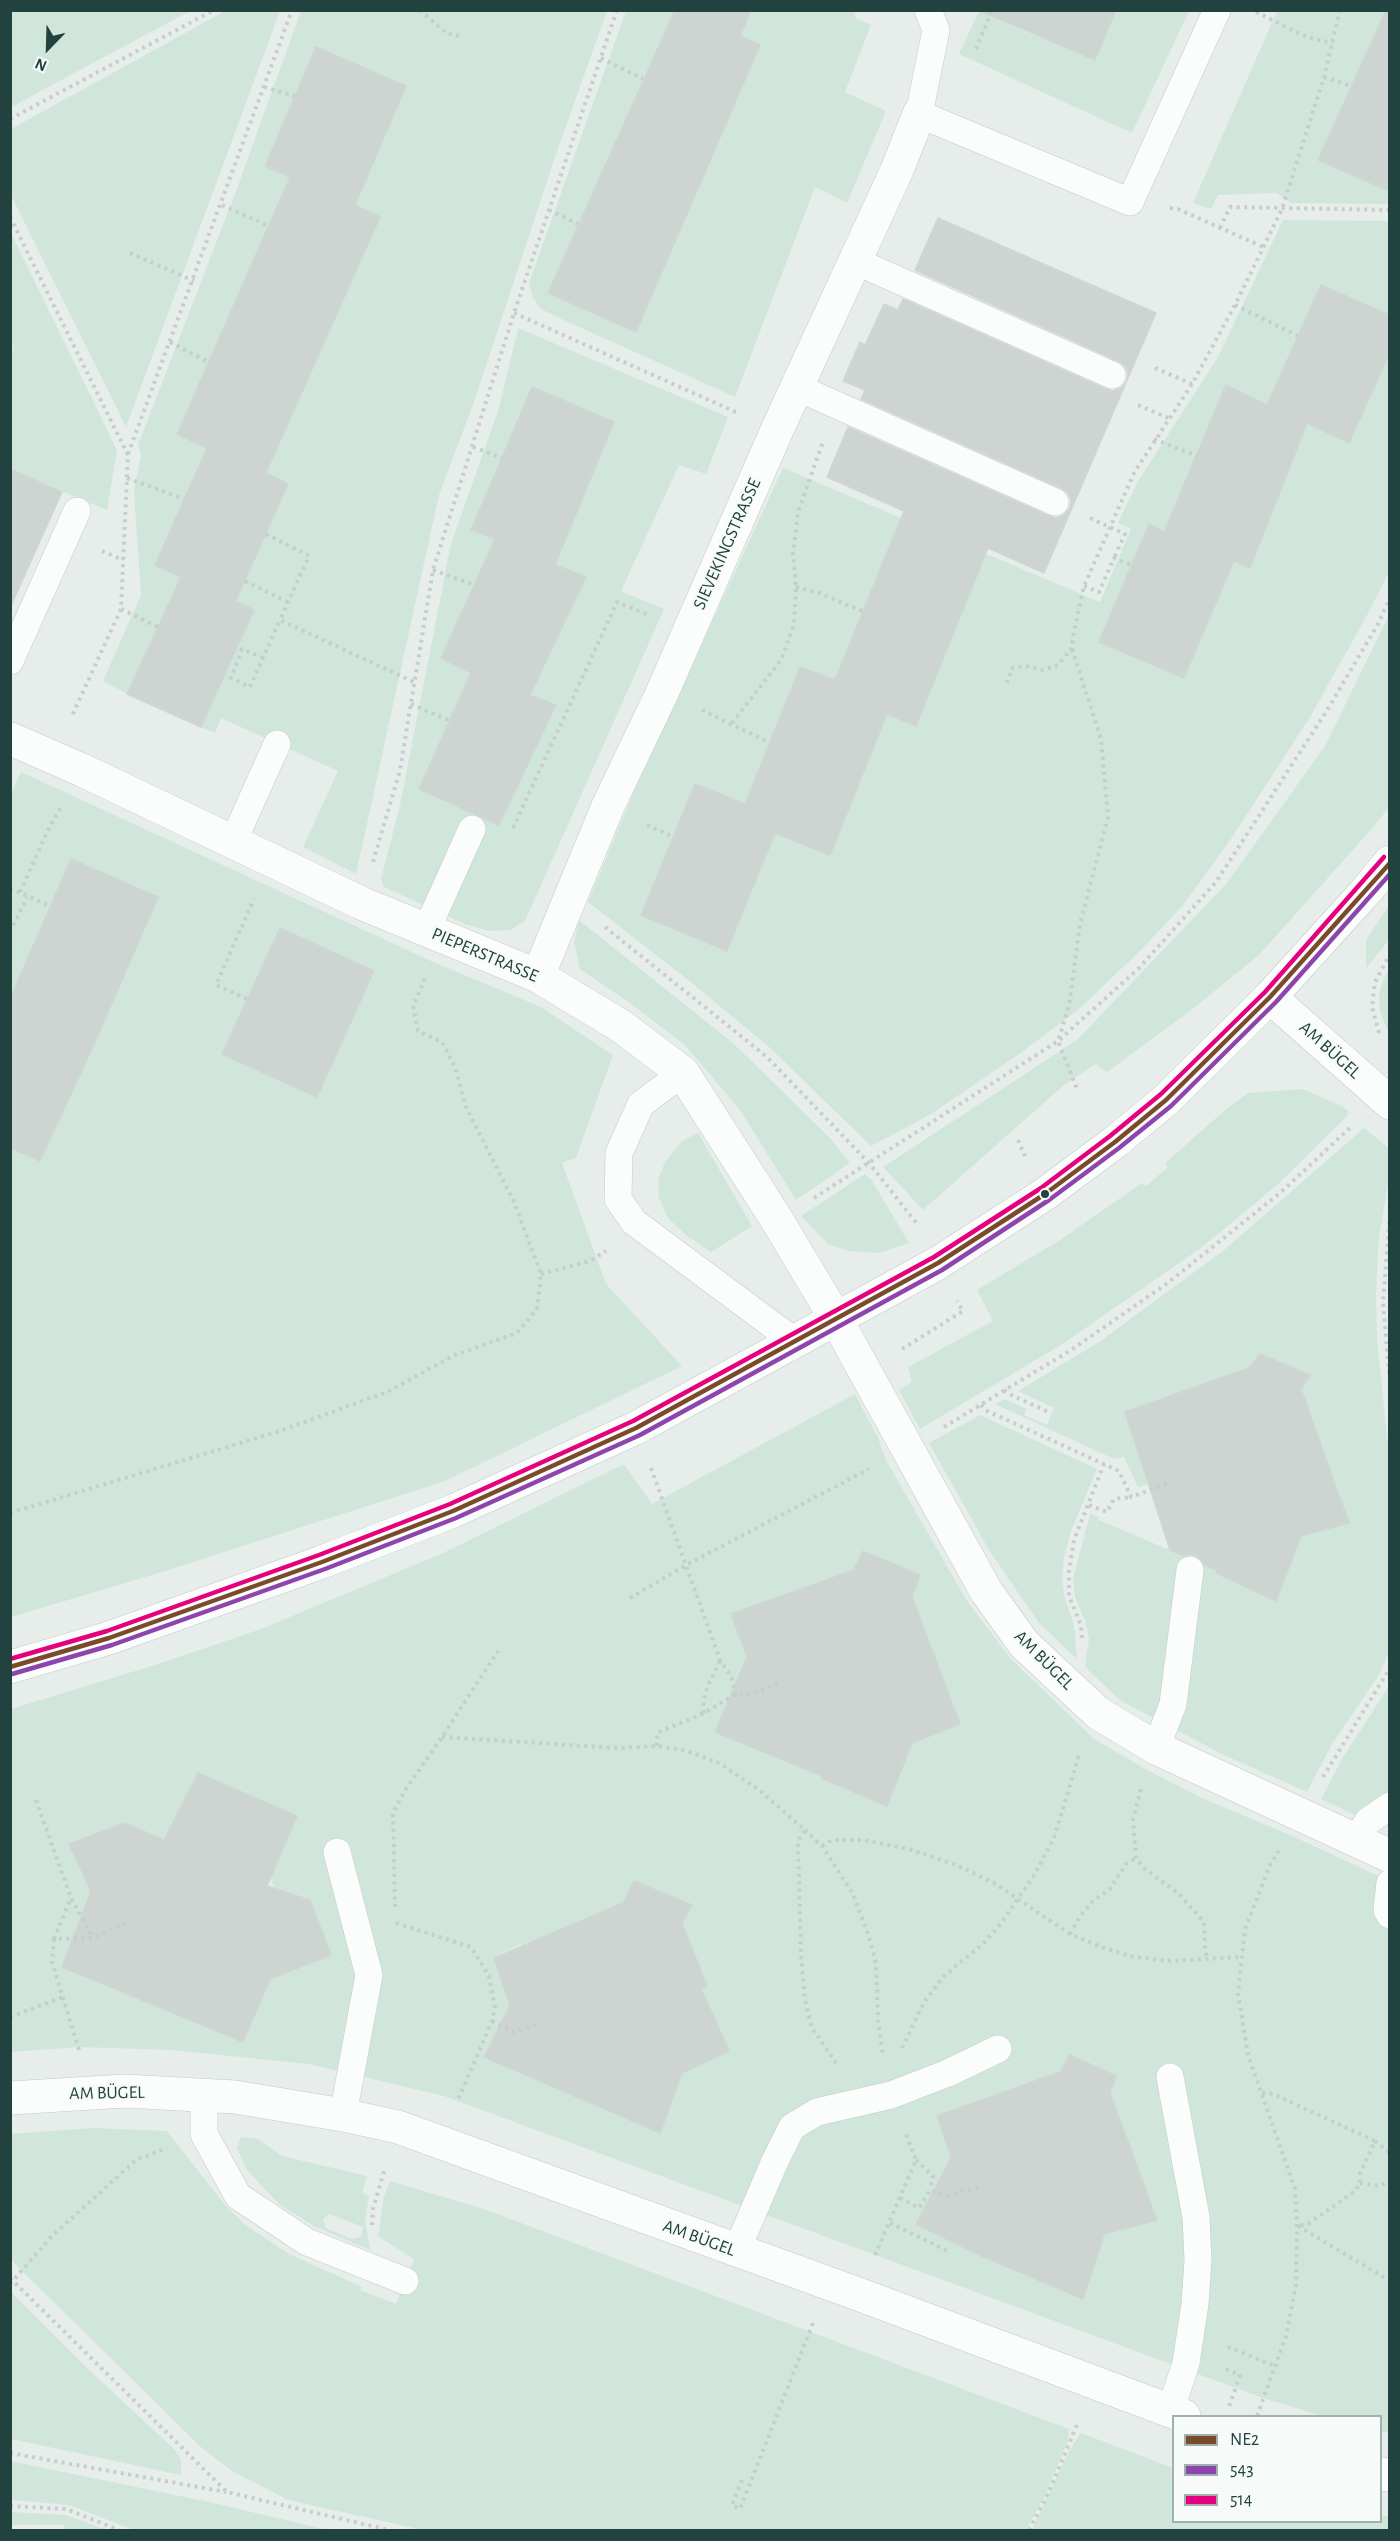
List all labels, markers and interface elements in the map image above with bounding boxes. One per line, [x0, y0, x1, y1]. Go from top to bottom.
north arrow [18, 18, 78, 78]
text: N [33, 55, 49, 74]
street label: SIEVEKINGSTRASSE [688, 475, 766, 613]
street label: PIEPERSTRASSE [428, 923, 542, 987]
street label: AM BÜGEL [1295, 1017, 1365, 1083]
unlabelled marker [1039, 1188, 1051, 1200]
street label: AM BÜGEL [1010, 1626, 1078, 1694]
street label: AM BÜGEL [69, 2082, 145, 2104]
street label: AM BÜGEL [660, 2215, 738, 2261]
legend [1172, 2415, 1382, 2523]
text: NE2 [1230, 2431, 1259, 2449]
text: 543 [1230, 2461, 1254, 2479]
text: 514 [1230, 2491, 1252, 2509]

